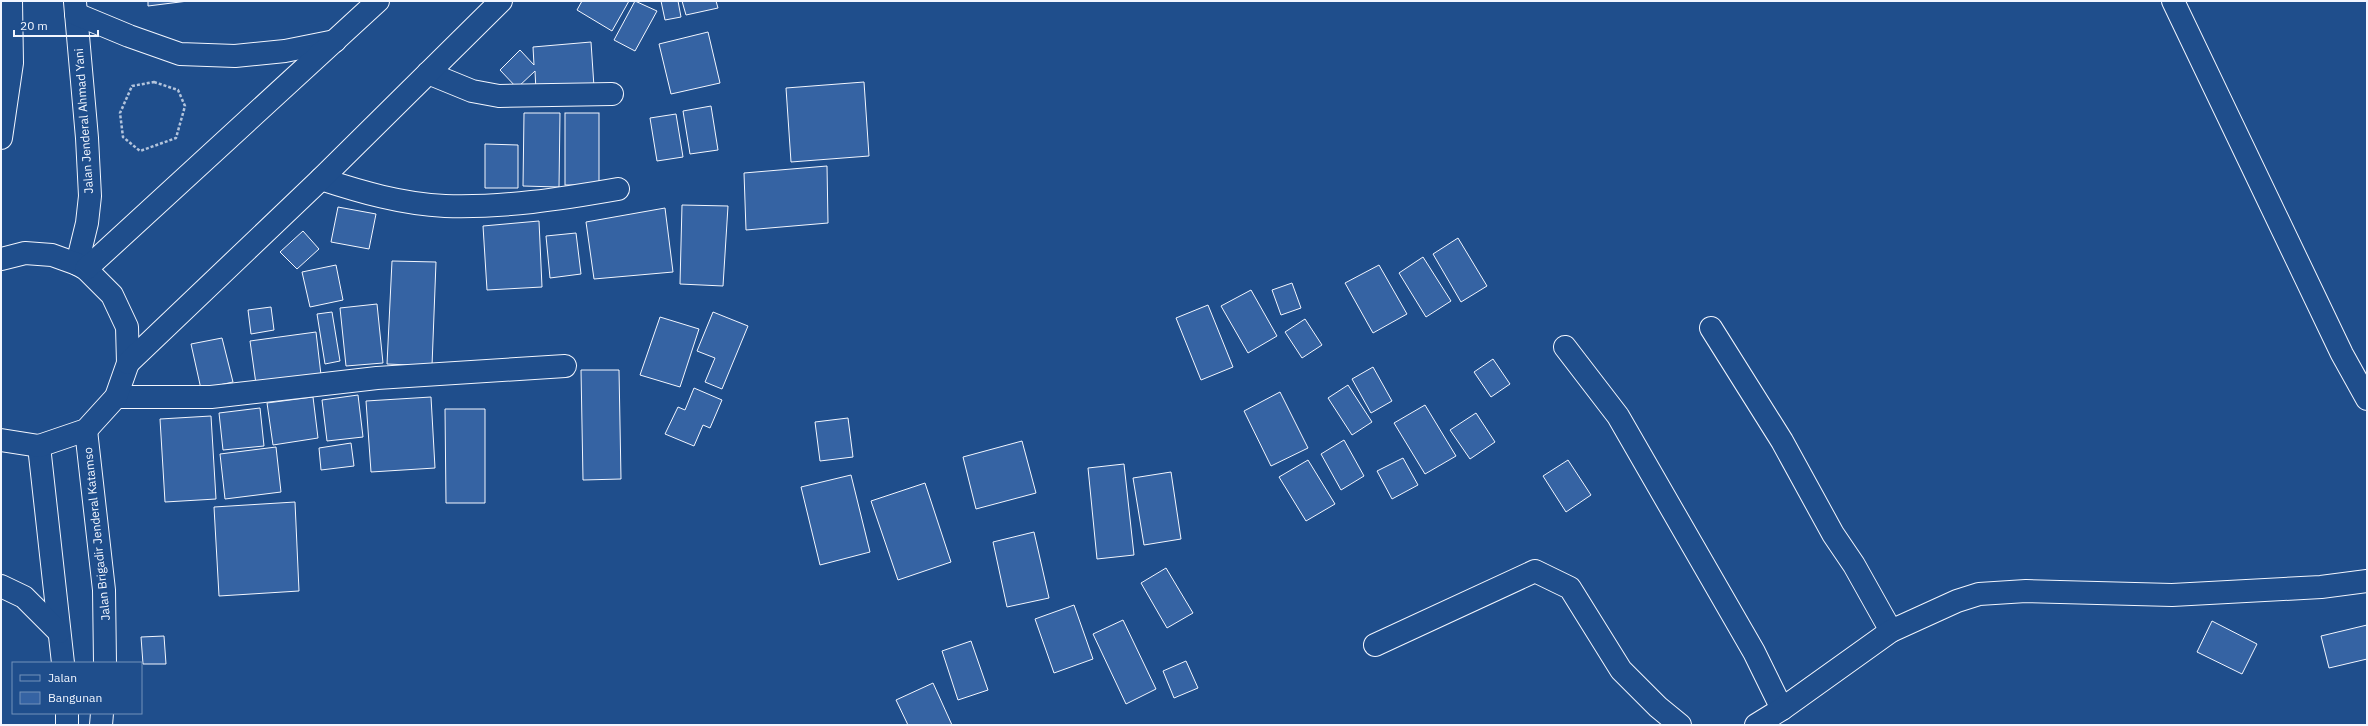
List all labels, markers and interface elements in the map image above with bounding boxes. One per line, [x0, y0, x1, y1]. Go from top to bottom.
scale bar [14, 12, 98, 38]
text: 20 m [20, 18, 48, 33]
street label: Jalan Jenderal Ahmad Yani [71, 48, 96, 194]
street label: Jalan Brigadir Jenderal Katamso [80, 446, 113, 622]
legend [12, 662, 142, 714]
text: Jalan [48, 670, 77, 685]
text: Bangunan [48, 690, 102, 705]

